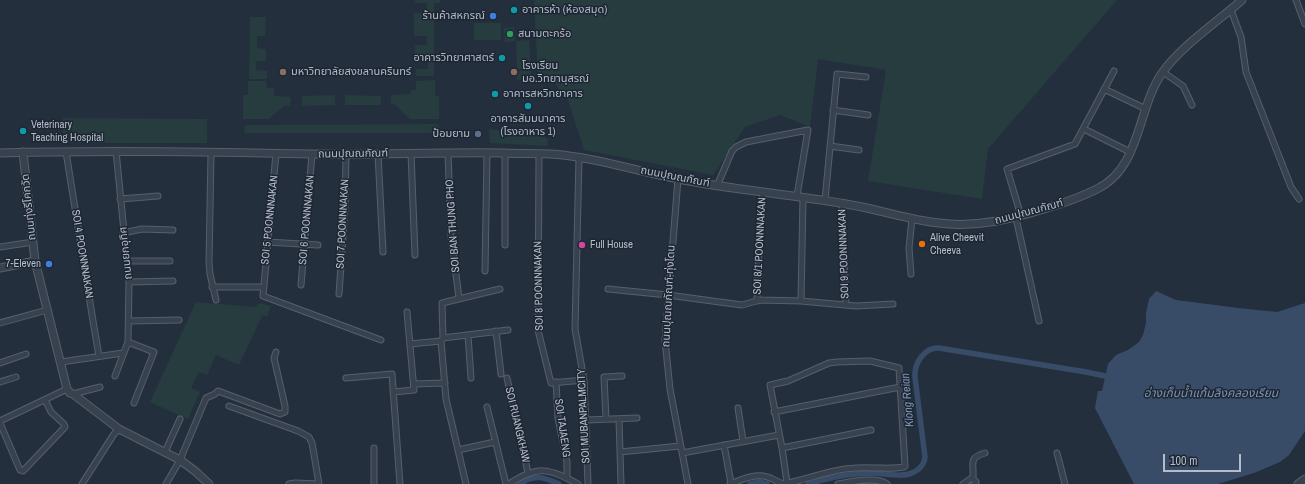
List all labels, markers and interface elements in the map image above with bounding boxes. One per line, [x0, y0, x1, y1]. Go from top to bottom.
place label: อาคารห้า (ห้องสมุด) [522, 3, 607, 17]
marker: อาคารห้า (ห้องสมุด) [509, 5, 519, 15]
place label: ร้านค้าสหกรณ์ [422, 9, 485, 23]
marker: ร้านค้าสหกรณ์ [488, 11, 498, 21]
place label: สนามตะกร้อ [518, 27, 571, 41]
marker: สนามตะกร้อ [505, 29, 515, 39]
place label: อาคารวิทยาศาสตร์ [413, 51, 494, 65]
marker: อาคารวิทยาศาสตร์ [497, 53, 507, 63]
place label: โรงเรียน มอ.วิทยานุสรณ์ [522, 59, 589, 85]
place label: มหาวิทยาลัยสงขลานครินทร์ [291, 65, 411, 79]
marker: มหาวิทยาลัยสงขลานครินทร์ [278, 67, 288, 77]
marker: โรงเรียน มอ.วิทยานุสรณ์ [509, 67, 519, 77]
place label: อาคารสหวิทยาคาร [503, 87, 583, 101]
marker: อาคารสหวิทยาคาร [490, 89, 500, 99]
marker: อาคารสัมมนาคาร (โรงอาหาร 1) [523, 101, 533, 111]
place label: อาคารสัมมนาคาร (โรงอาหาร 1) [491, 112, 565, 138]
place label: Veterinary Teaching Hospital [31, 118, 103, 144]
marker: Veterinary Teaching Hospital [18, 126, 28, 136]
place label: ป้อมยาม [433, 127, 470, 141]
marker: ป้อมยาม [473, 129, 483, 139]
street label: ถนนปุณณกัณฑ์ [318, 147, 388, 161]
street label: ถนนปุณณกัณฑ์ [639, 164, 711, 190]
street label: ถนนทุ่งรีโคกวัด [19, 173, 39, 241]
street label: SOI 5 POONNNAKAN [259, 175, 281, 265]
street label: SOI 6 POONNNAKAN [297, 175, 317, 265]
street label: SOI 7 POONNNAKAN [334, 179, 352, 269]
street label: SOI BAN THUNG PHO [443, 179, 463, 273]
street label: SOI 8/1 POONNNAKAN [751, 197, 769, 295]
street label: ถนนปุณณกัณฑ์ [993, 197, 1065, 227]
street label: SOI 4 POONNNAKAN [68, 209, 96, 299]
street label: SOI 9 POONNNAKAN [836, 209, 852, 299]
street label: ถนนยกอุทิศ [117, 226, 135, 280]
place label: Alive Cheevit Cheeva [930, 231, 984, 257]
place label: Full House [590, 238, 633, 252]
marker: Alive Cheevit Cheeva [917, 239, 927, 249]
marker: Full House [577, 240, 587, 250]
street label: SOI 8 POONNNAKAN [532, 241, 546, 331]
street label: ถนนปุณณกัณฑ์-ทุ่งโดน [660, 244, 678, 348]
place label: 7-Eleven [5, 257, 41, 271]
marker: 7-Eleven [44, 259, 54, 269]
street label: SOI MUBANPALMCITY [575, 368, 593, 464]
water label: Klong Reian [898, 372, 918, 428]
street label: SOI RUANGKHAW [502, 386, 532, 464]
water label: อ่างเก็บน้ำแก้มลิงคลองเรียน [1144, 387, 1278, 401]
street label: SOI TAJAENG [551, 398, 573, 458]
scale bar [1165, 446, 1243, 472]
text: 100 m [1170, 453, 1197, 469]

